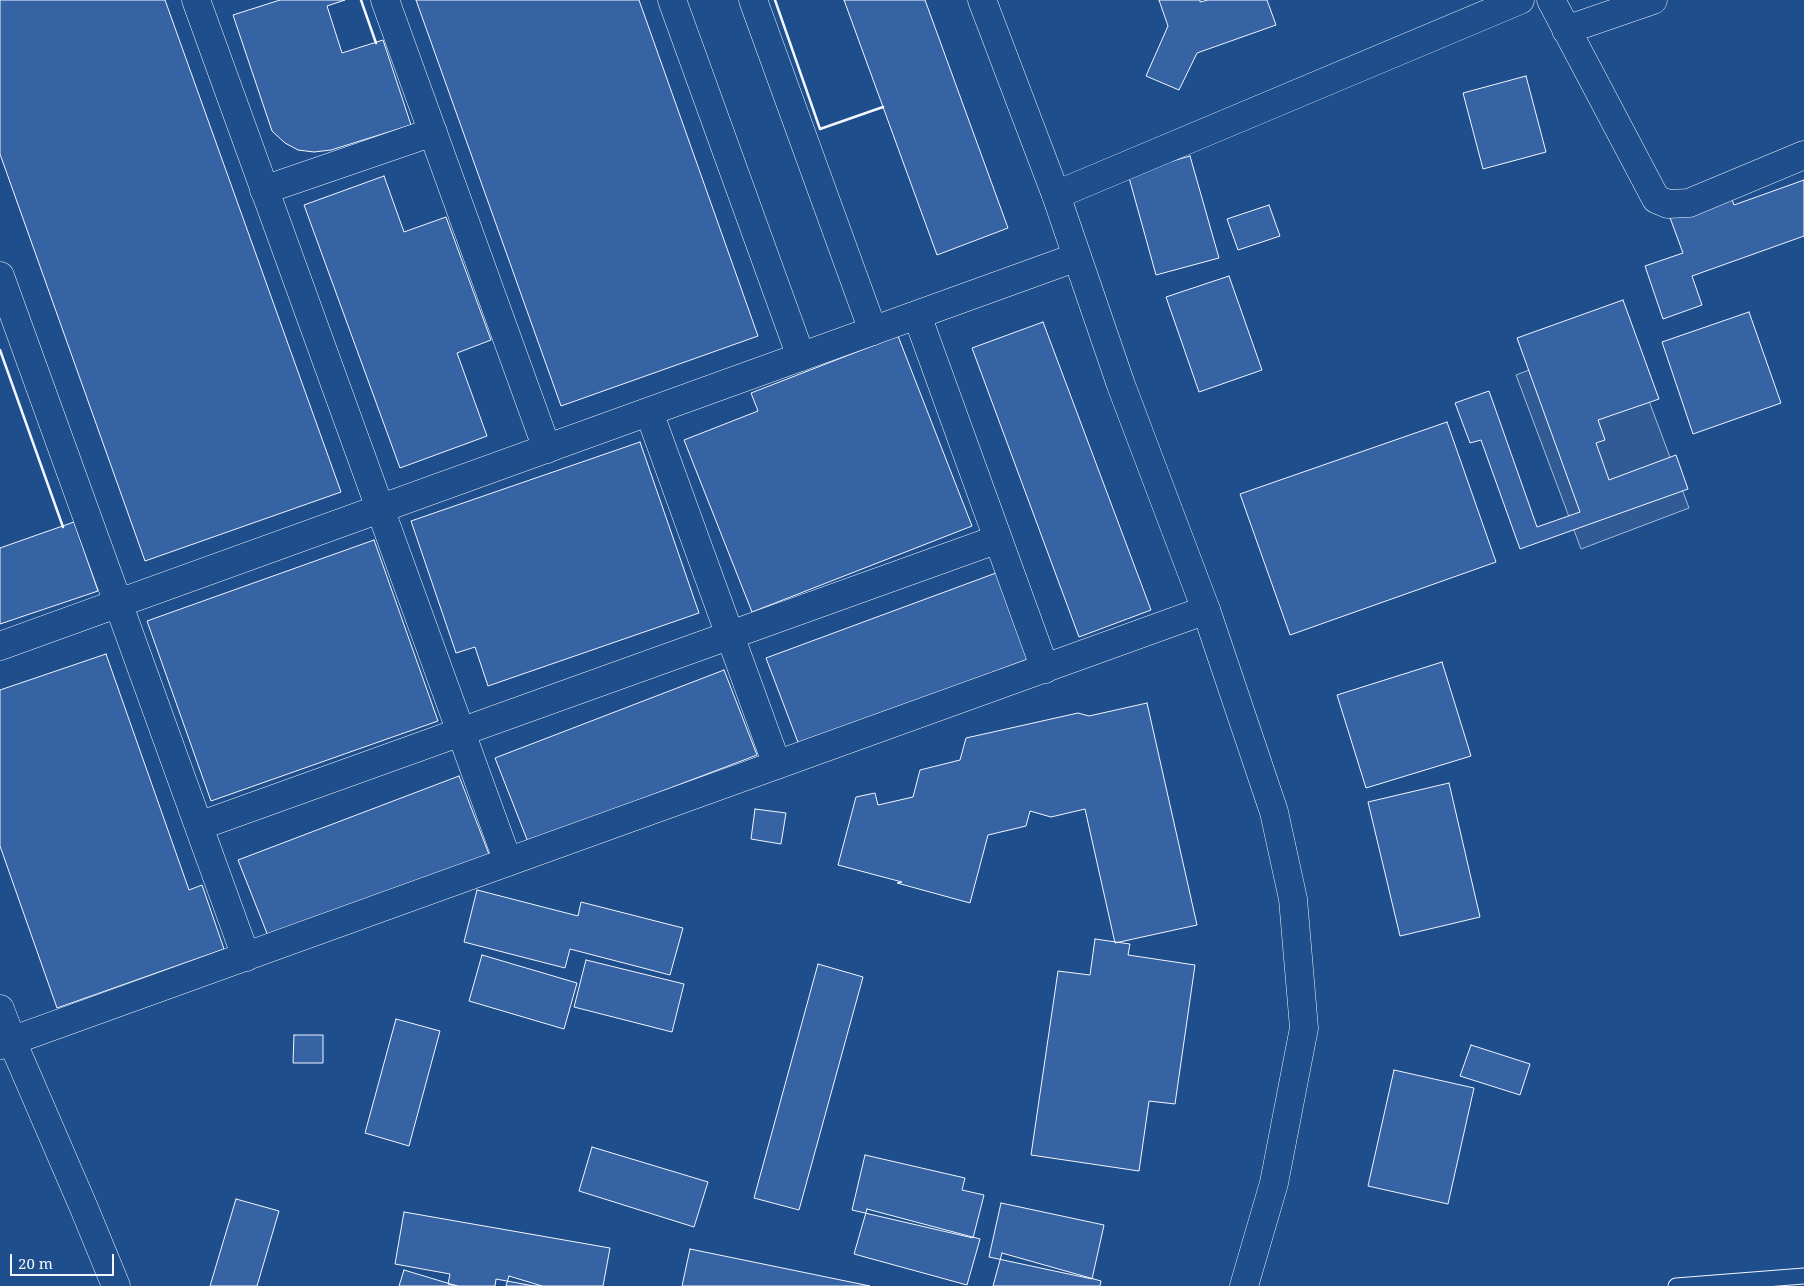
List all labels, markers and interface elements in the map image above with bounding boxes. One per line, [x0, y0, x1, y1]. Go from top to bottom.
scale bar [12, 1244, 116, 1276]
text: 20 m [18, 1253, 53, 1273]

